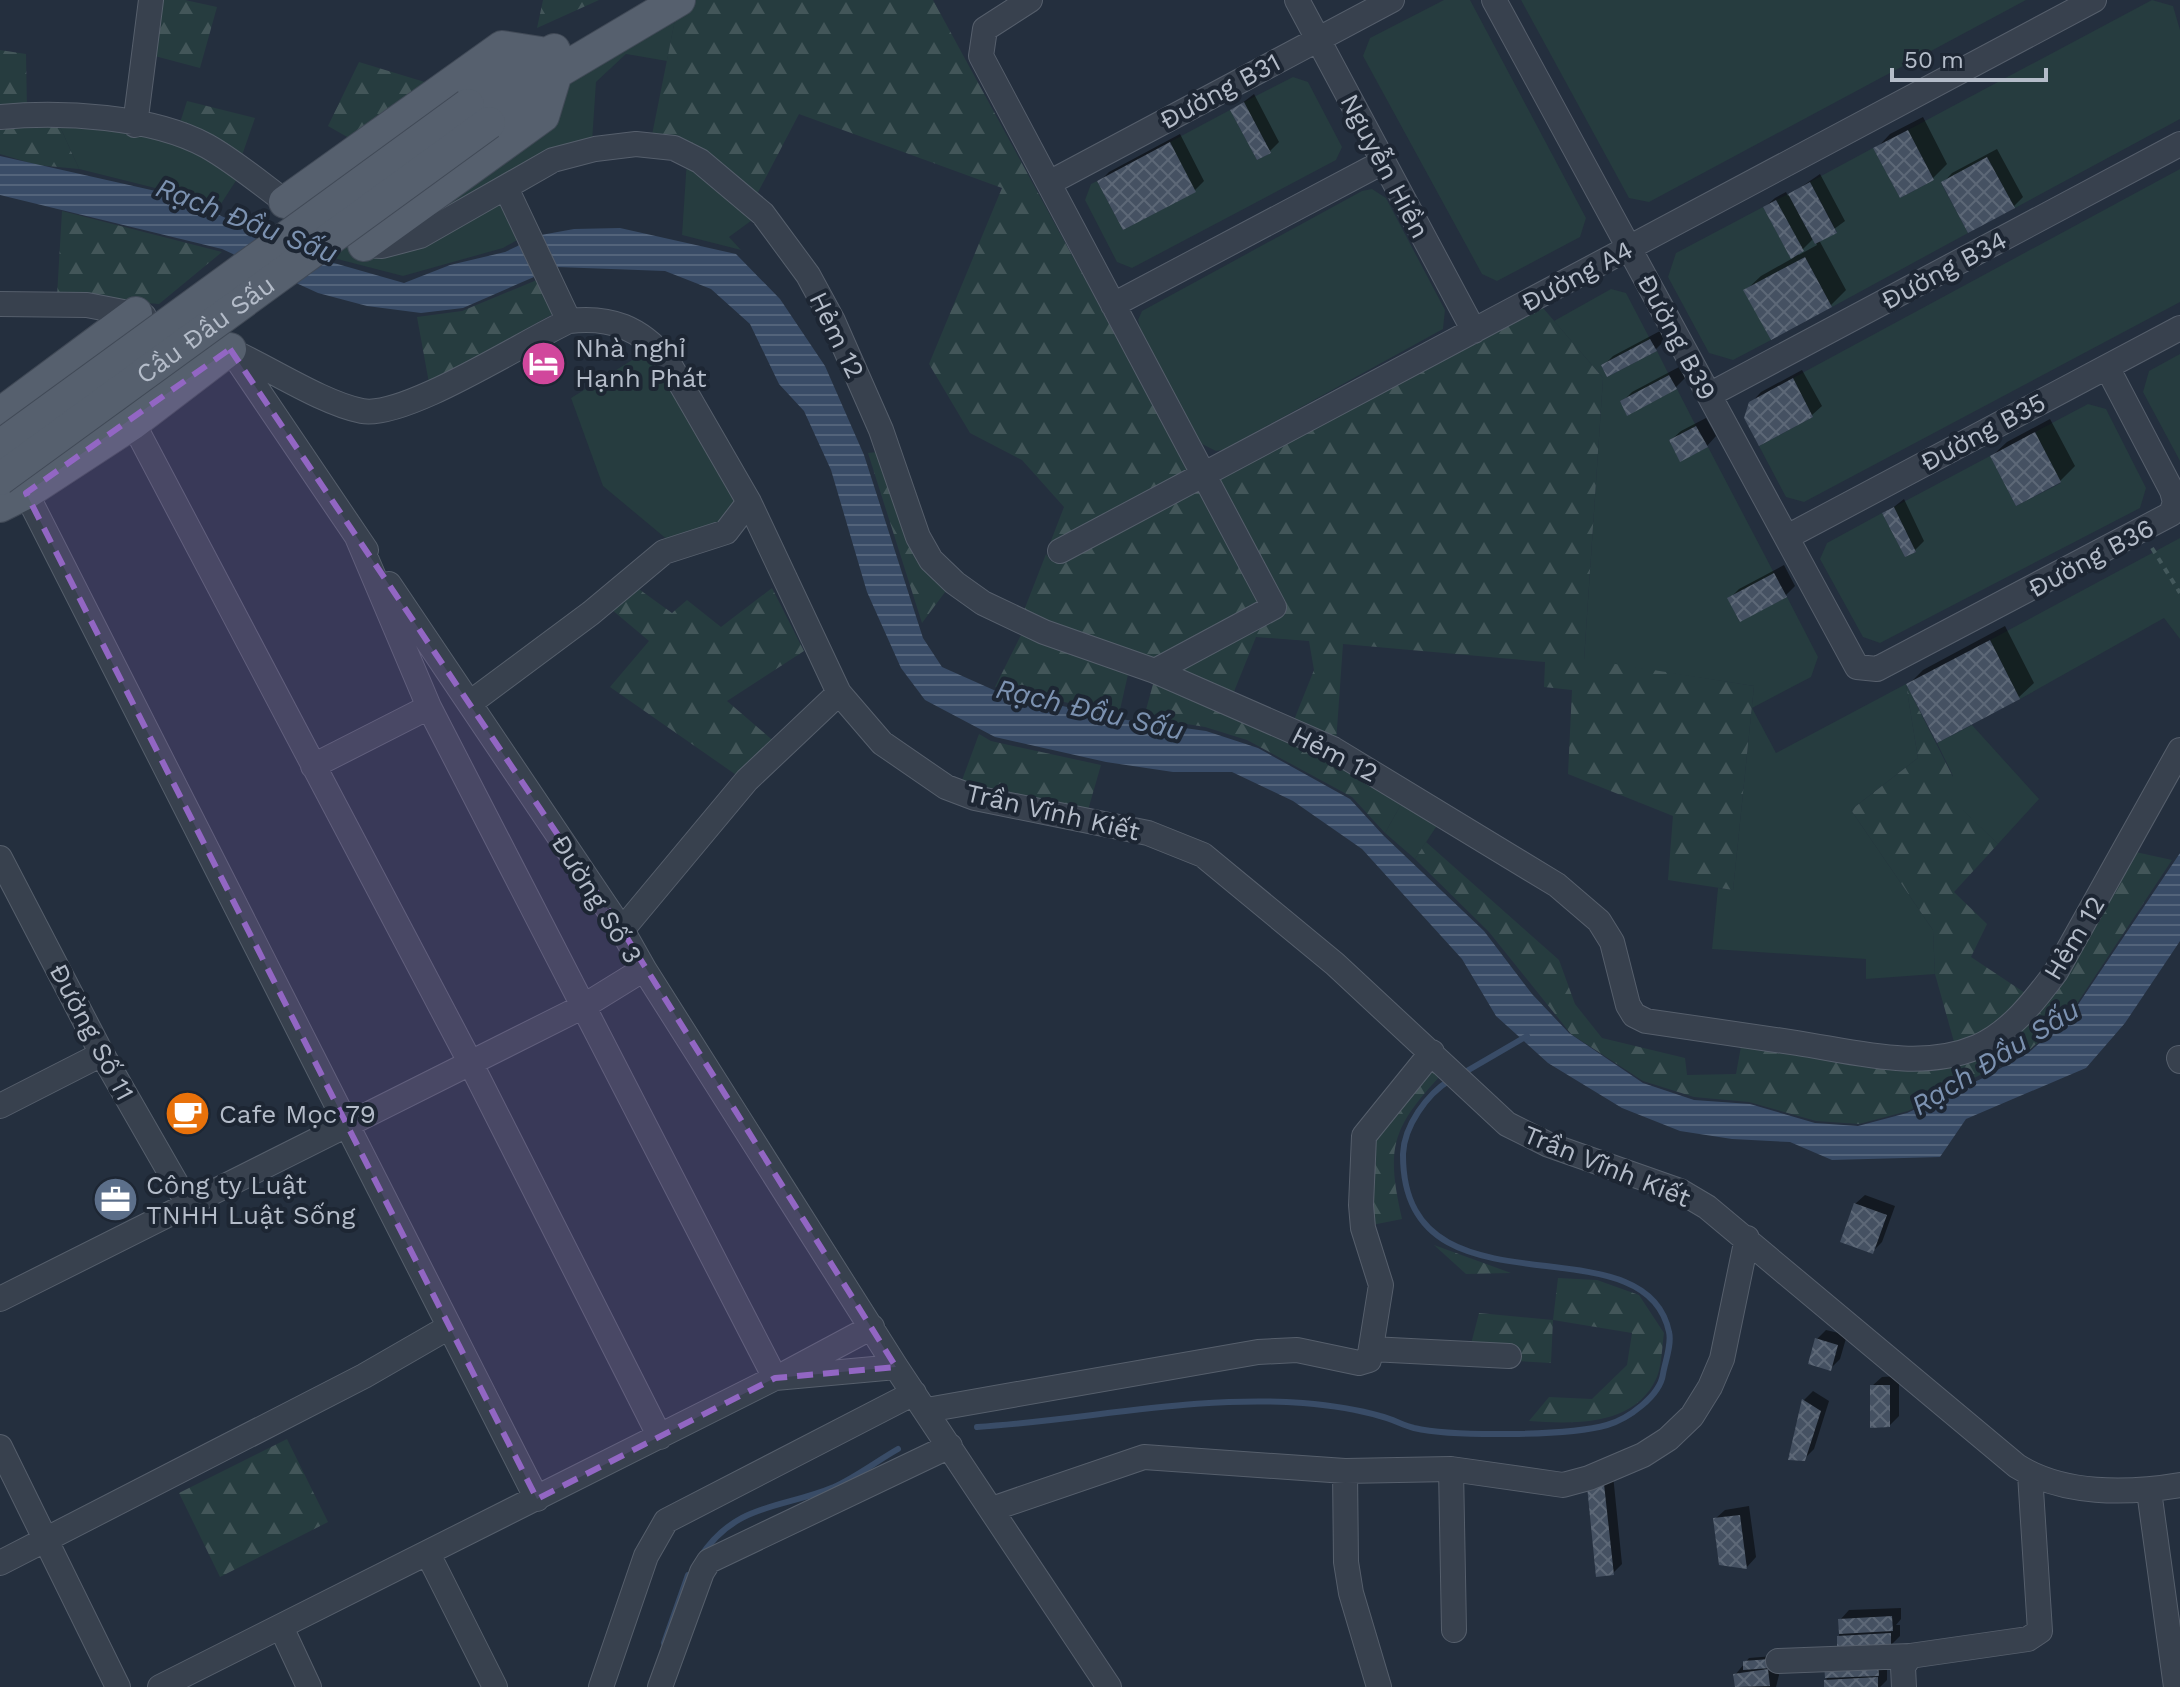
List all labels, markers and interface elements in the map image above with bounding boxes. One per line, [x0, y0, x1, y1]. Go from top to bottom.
scale bar [1892, 32, 2046, 82]
text: 50 m [1904, 46, 1964, 74]
street label: Đường B31 [1155, 47, 1285, 135]
street label: Nguyễn Hiền [1334, 89, 1436, 243]
water label: Rạch Đầu Sấu [152, 171, 342, 270]
street label: Đường B34 [1876, 224, 2012, 316]
street label: Đường A4 [1516, 234, 1638, 318]
street label: Cầu Đầu Sấu [130, 269, 280, 390]
street label: Đường B39 [1631, 269, 1723, 405]
street label: Hẻm 12 [803, 287, 871, 383]
place label: Nhà nghỉ Hạnh Phát [575, 333, 707, 393]
hotel icon: Nhà nghỉ Hạnh Phát [520, 339, 568, 387]
street label: Đường B35 [1916, 387, 2050, 477]
street label: Đường B36 [2023, 512, 2159, 604]
water label: Rạch Đầu Sấu [993, 672, 1187, 747]
street label: Hẻm 12 [1287, 720, 1383, 788]
street label: Trần Vĩnh Kiết [963, 777, 1143, 847]
street label: Đường Số 3 [546, 829, 648, 969]
street label: Hẻm 12 [2037, 891, 2111, 985]
street label: Đường Số 11 [43, 959, 141, 1105]
water label: Rạch Đầu Sấu [1905, 993, 2085, 1122]
cafe icon: Cafe Mọc 79 [164, 1090, 212, 1138]
place label: Cafe Mọc 79 [219, 1099, 376, 1129]
street label: Trần Vĩnh Kiết [1519, 1119, 1695, 1213]
place label: Công ty Luật TNHH Luật Sống [146, 1170, 355, 1230]
office icon: Công ty Luật TNHH Luật Sống [91, 1176, 139, 1224]

